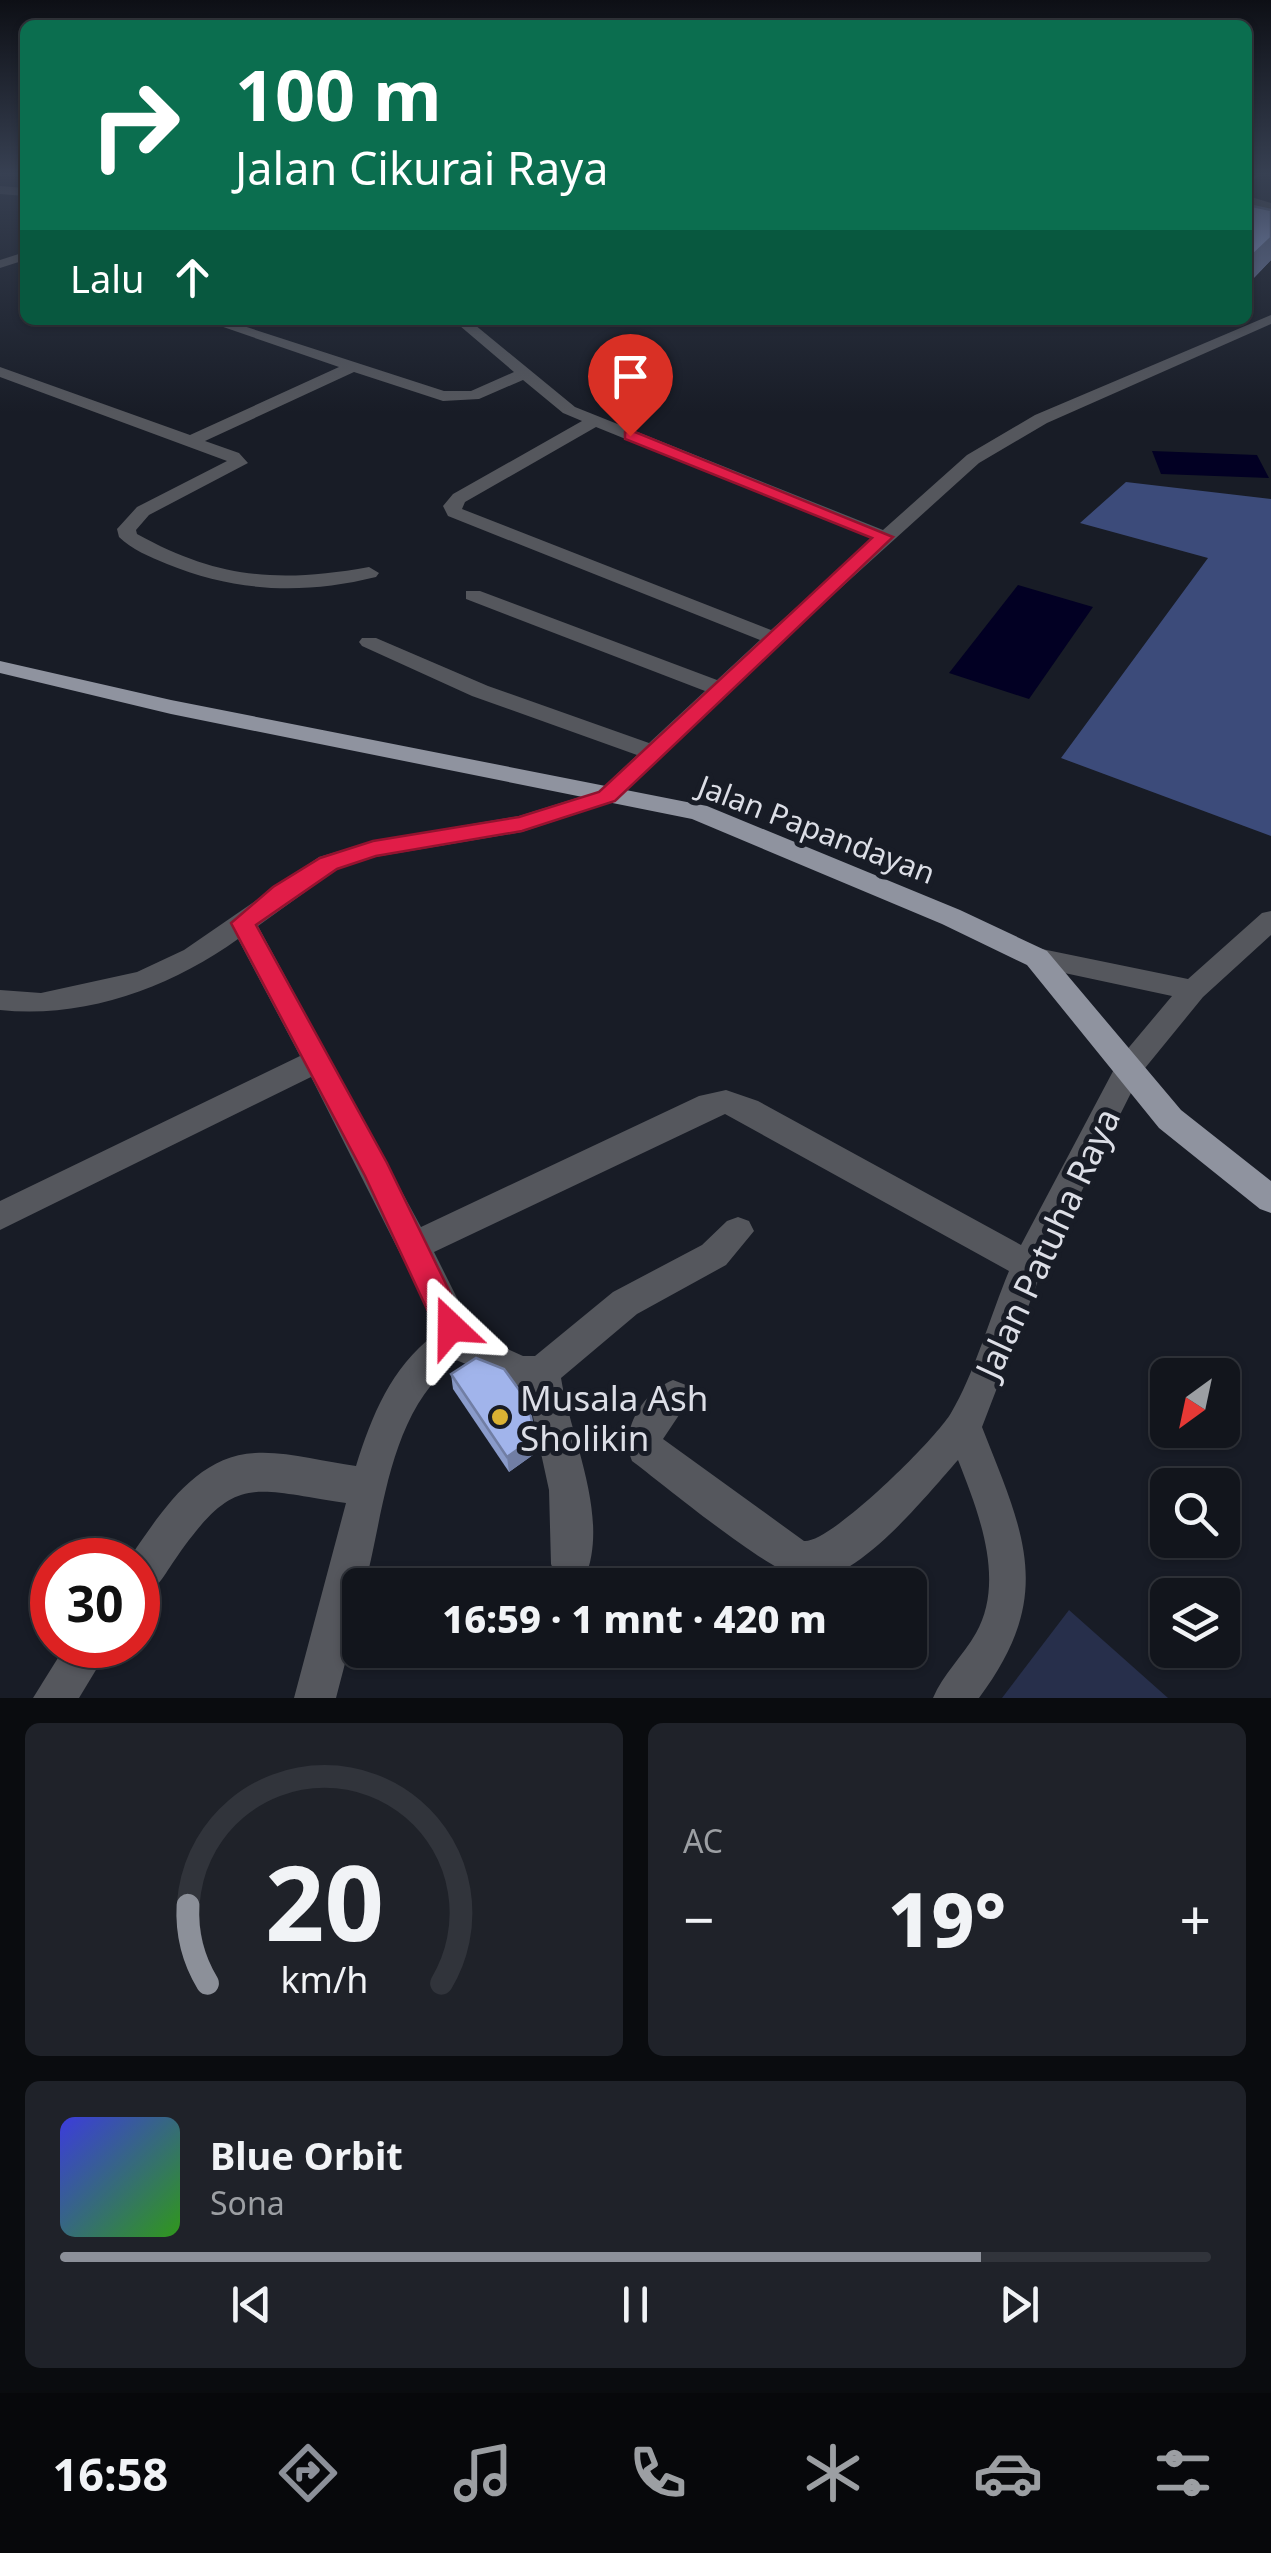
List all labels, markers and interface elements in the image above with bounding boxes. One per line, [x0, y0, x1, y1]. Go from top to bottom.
text: 100 m [235, 46, 442, 142]
icon: right [70, 60, 200, 190]
text: Jalan Cikurai Raya [235, 137, 608, 198]
icon: ahead [165, 250, 220, 305]
text: Lalu [70, 252, 145, 304]
pin [588, 334, 673, 437]
icon: arrive [603, 349, 658, 404]
street label: Jalan Papandayan [690, 764, 941, 893]
street label: Jalan Patuha Raya [963, 1100, 1130, 1388]
position arrow [399, 1275, 503, 1379]
north arrow [1150, 1358, 1240, 1448]
map controls [1150, 1358, 1240, 1668]
place label: Musala Ash Sholikin [520, 1374, 708, 1461]
marker: Musala Ash Sholikin [489, 1406, 511, 1428]
button: search [1150, 1468, 1240, 1558]
speed limit sign: 30 [30, 1538, 160, 1668]
button: layers [1150, 1578, 1240, 1668]
text: 16:59 · 1 mnt · 420 m [442, 1592, 827, 1644]
text: AC [683, 1819, 723, 1862]
text: 20 [265, 1830, 383, 1971]
text: 19° [888, 1867, 1006, 1969]
text: − [683, 1881, 714, 1956]
text: + [1180, 1881, 1211, 1956]
text: km/h [280, 1955, 368, 2003]
text: Blue Orbit [210, 2129, 403, 2181]
text: Sona [210, 2181, 285, 2224]
icon: previous [224, 2277, 279, 2332]
icon: pause [608, 2277, 663, 2332]
icon: next [992, 2277, 1047, 2332]
icon: directions [273, 2438, 343, 2508]
icon: music [448, 2438, 518, 2508]
icon: phone [623, 2438, 693, 2508]
icon: climate [798, 2438, 868, 2508]
icon: car [973, 2438, 1043, 2508]
icon: filters [1148, 2438, 1218, 2508]
text: 16:58 [53, 2443, 168, 2504]

